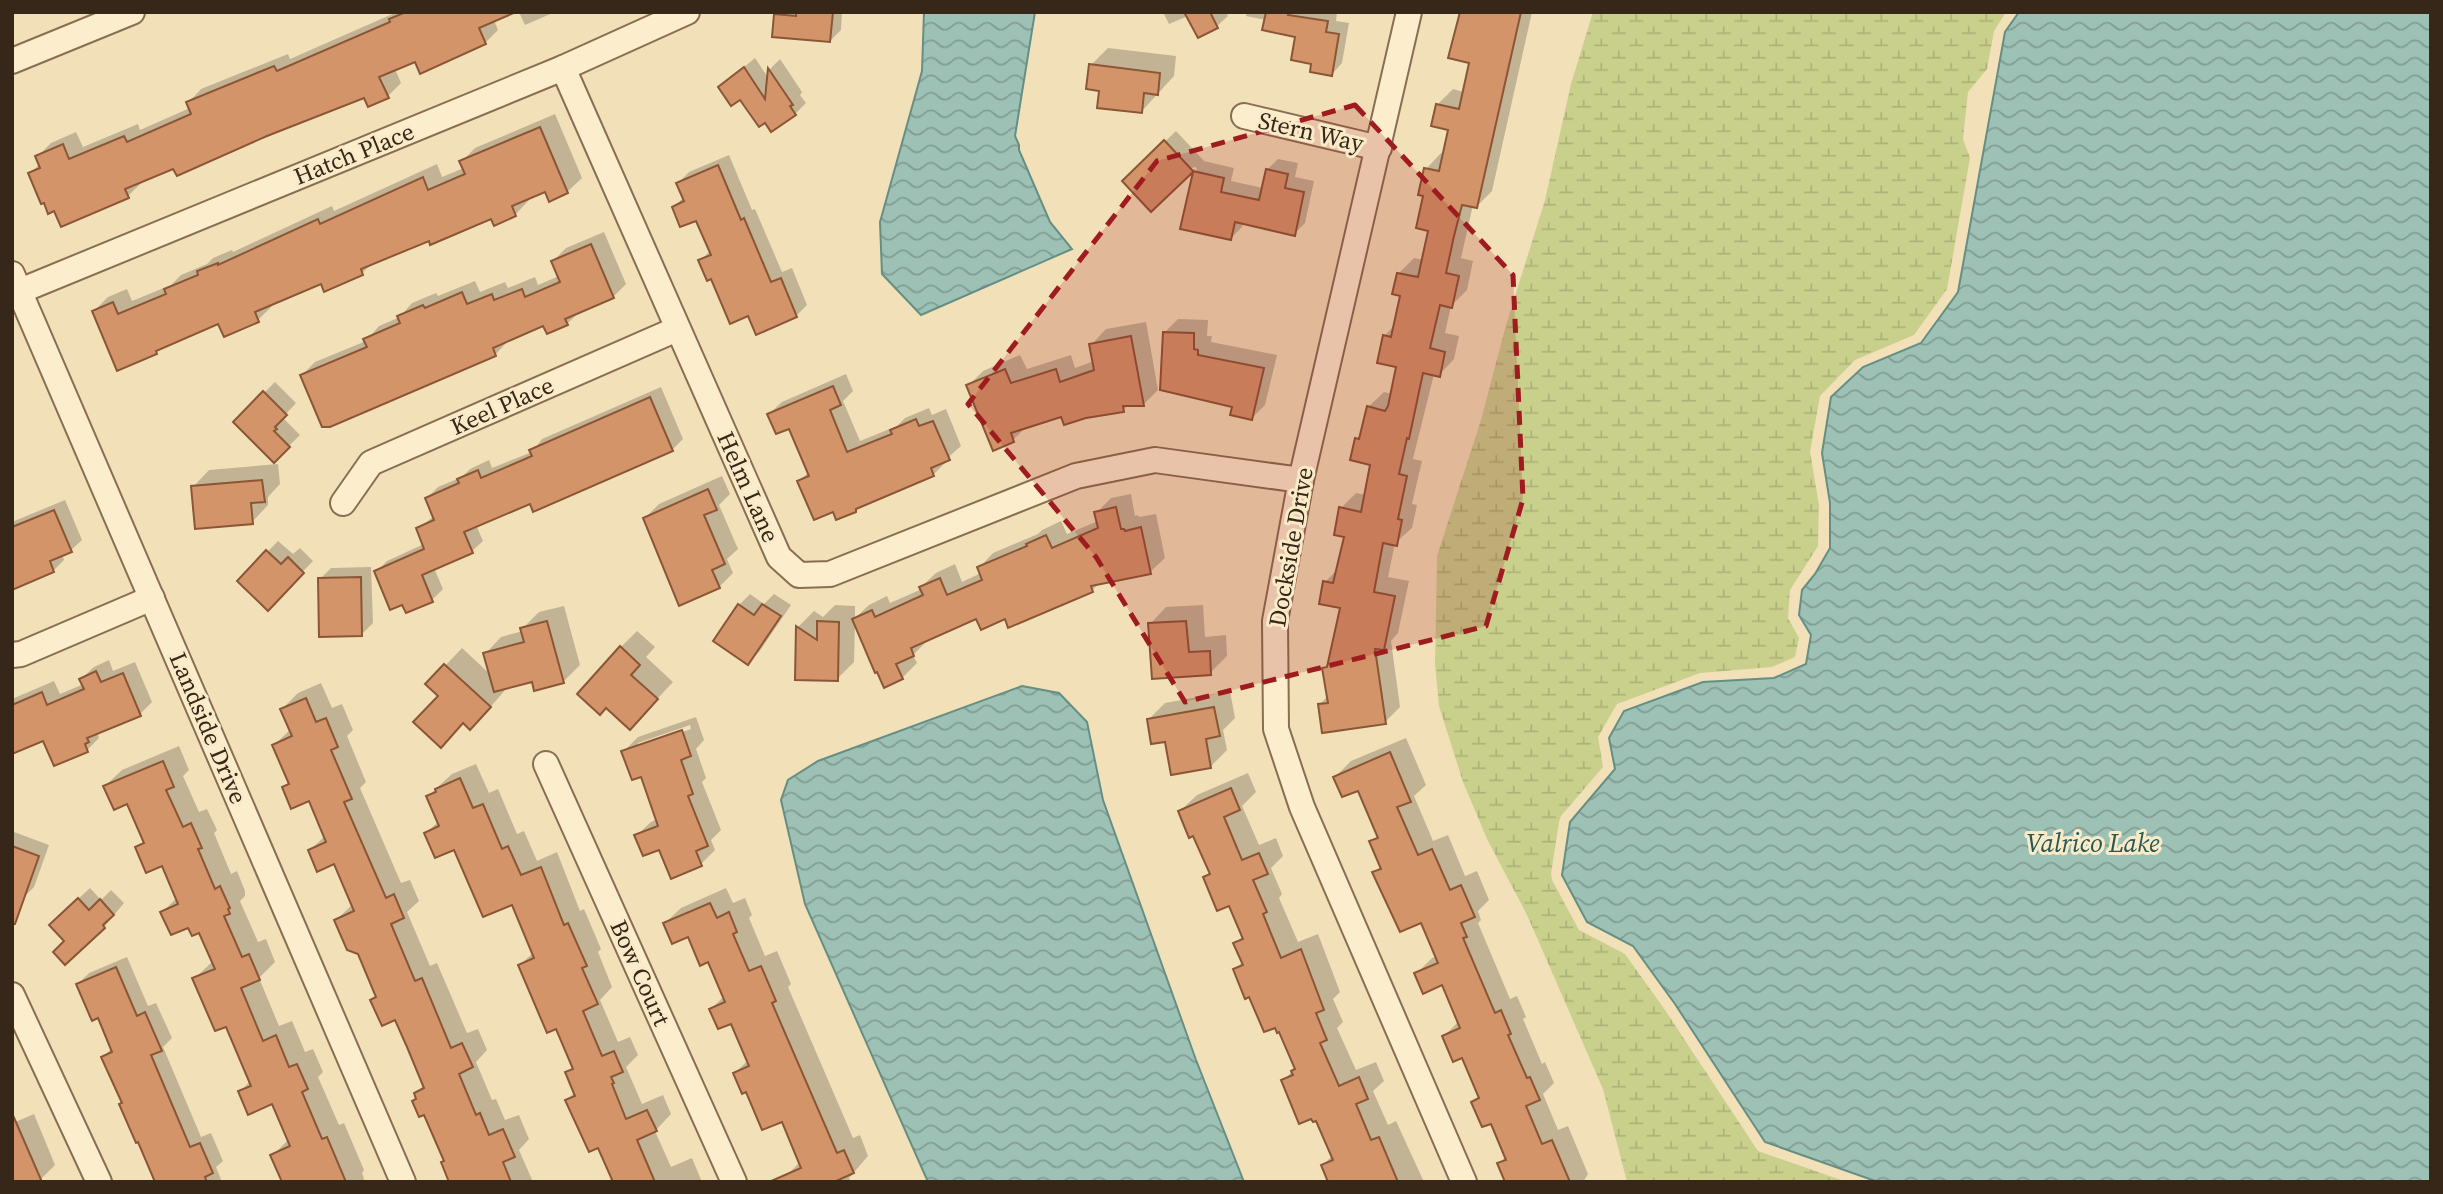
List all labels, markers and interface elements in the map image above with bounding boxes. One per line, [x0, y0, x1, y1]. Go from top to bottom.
street label: Stern Way [1255, 103, 1368, 160]
street label: Hatch Place [289, 114, 419, 193]
street label: Keel Place [445, 368, 559, 443]
street label: Helm Lane [709, 426, 788, 547]
street label: Dockside Drive [1260, 465, 1321, 629]
street label: Landside Drive [162, 647, 255, 809]
water label: Valrico Lake [2026, 825, 2160, 861]
street label: Bow Court [602, 915, 679, 1031]

